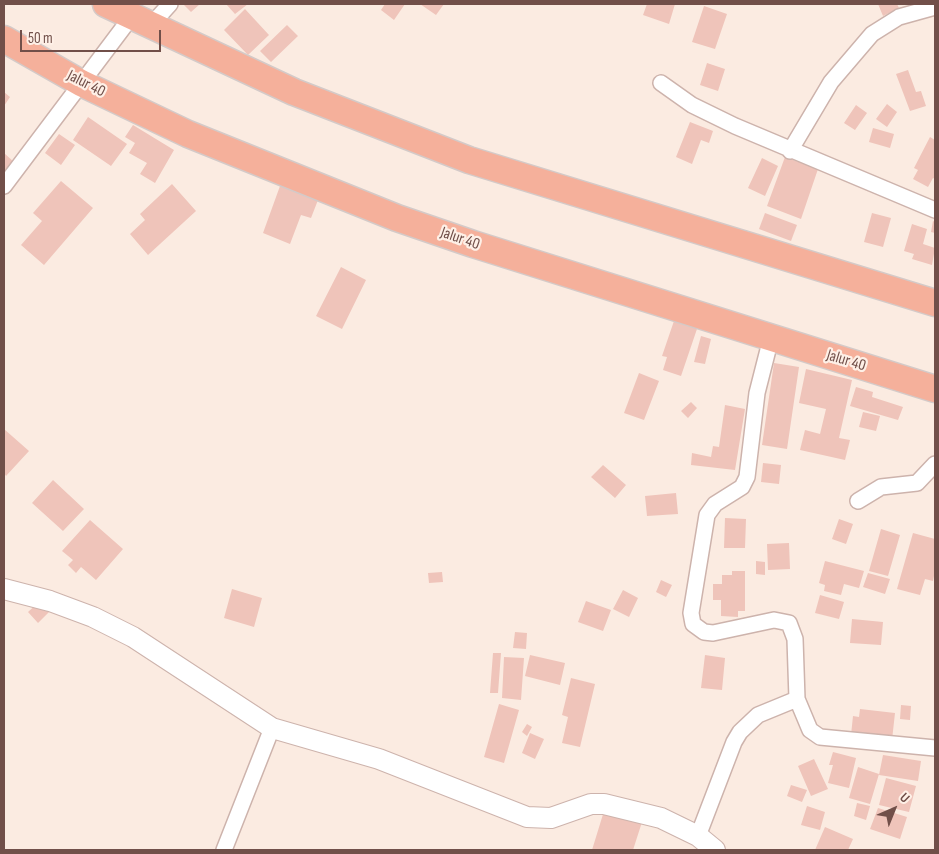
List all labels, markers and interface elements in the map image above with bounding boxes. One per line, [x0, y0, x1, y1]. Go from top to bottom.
scale bar [22, 20, 164, 52]
text: 50 m [28, 29, 53, 48]
street label: Jalur 40 [64, 66, 108, 102]
street label: Jalur 40 [438, 223, 482, 255]
street label: Jalur 40 [824, 346, 868, 376]
north arrow [869, 784, 919, 834]
text: U [896, 789, 913, 806]

